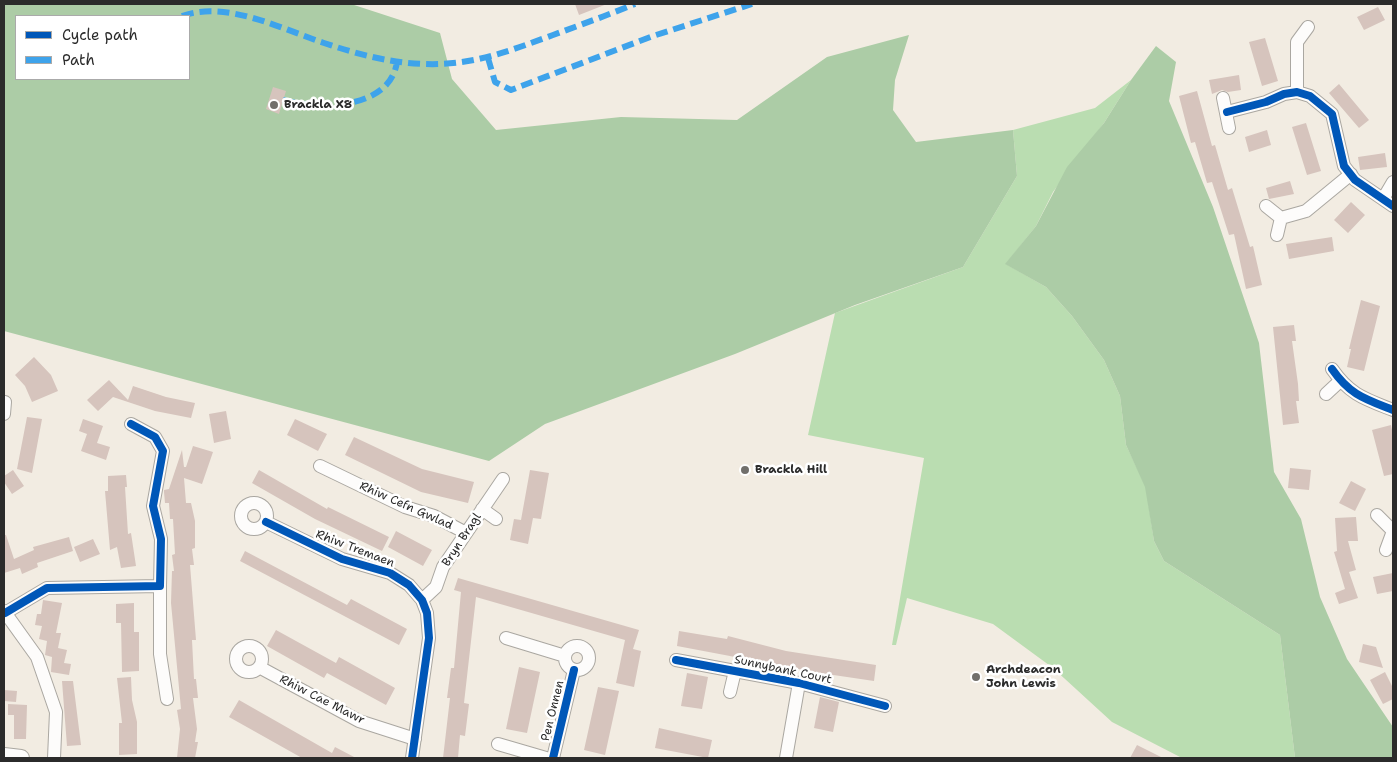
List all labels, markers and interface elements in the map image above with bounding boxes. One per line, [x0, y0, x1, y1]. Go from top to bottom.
legend [15, 15, 190, 80]
text: Cycle path [62, 25, 138, 45]
text: Path [62, 50, 95, 70]
place label: Brackla X8 [284, 98, 352, 112]
marker: Brackla X8 [268, 99, 280, 111]
place label: Brackla Hill [755, 463, 827, 477]
marker: Brackla Hill [739, 464, 751, 476]
street label: Rhiw Cefn Gwlad [357, 479, 455, 533]
street label: Bryn Bragl [439, 511, 485, 569]
street label: Rhiw Tremaen [314, 527, 396, 571]
street label: Sunnybank Court [733, 653, 833, 687]
place label: Archdeacon John Lewis [986, 663, 1061, 691]
marker: Archdeacon John Lewis [970, 671, 982, 683]
street label: Rhiw Cae Mawr [277, 672, 367, 728]
street label: Pen Onnen [539, 679, 567, 743]

